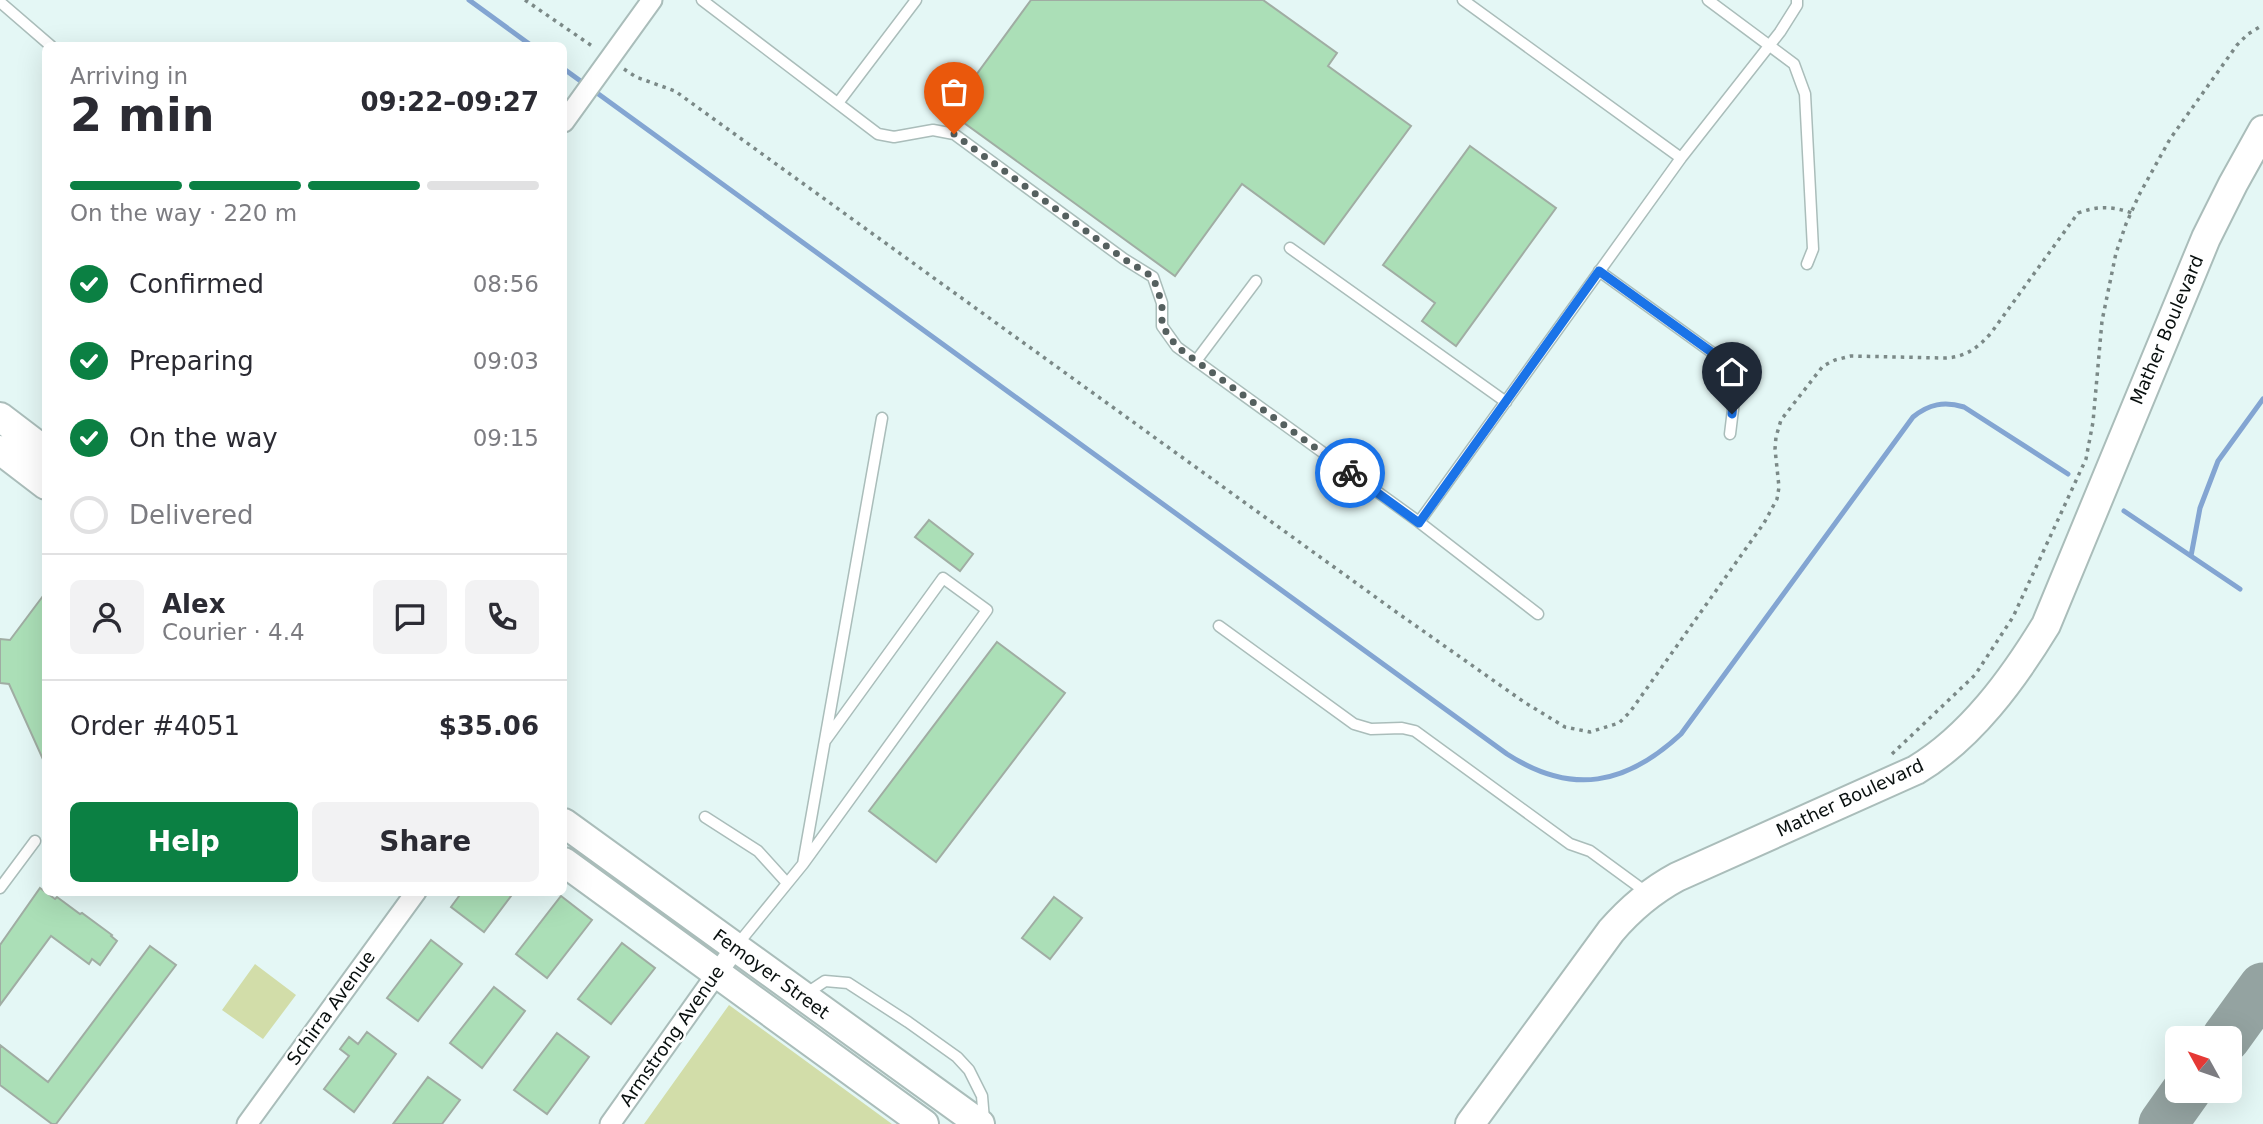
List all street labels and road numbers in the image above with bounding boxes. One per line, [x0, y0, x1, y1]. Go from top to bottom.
street label: Mather Boulevard [2126, 252, 2208, 408]
street label: Mather Boulevard [1773, 754, 1927, 841]
street label: Femoyer Street [709, 924, 834, 1023]
street label: Schirra Avenue [282, 947, 379, 1069]
street label: Armstrong Avenue [615, 961, 728, 1110]

